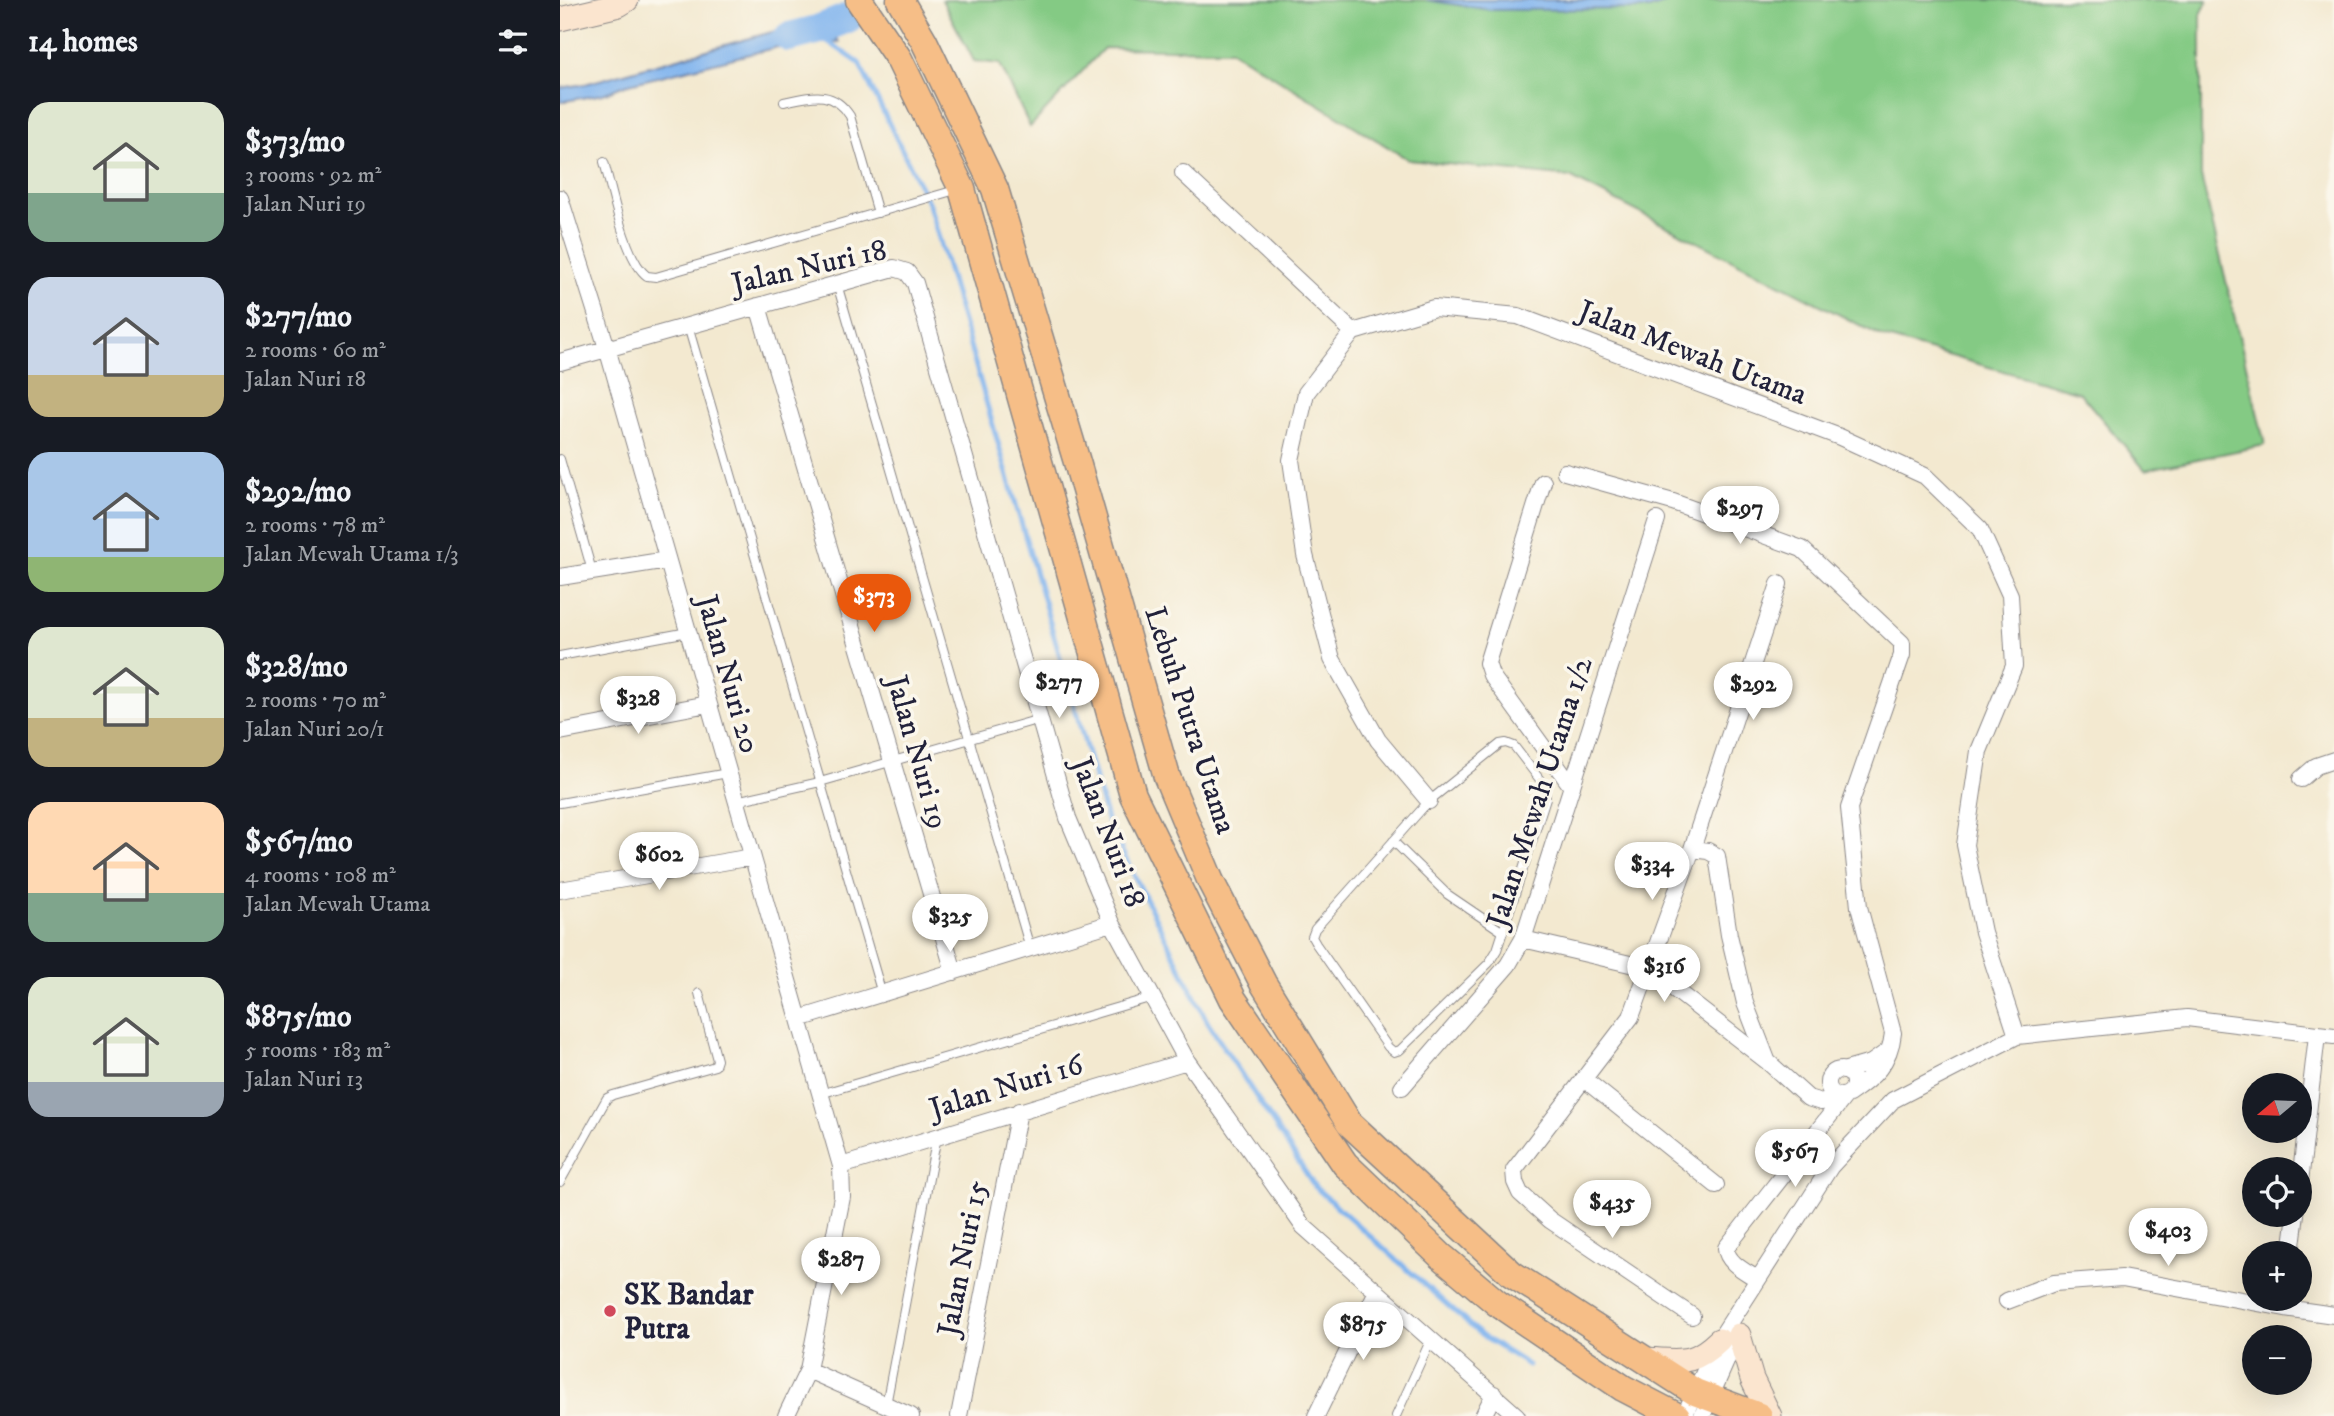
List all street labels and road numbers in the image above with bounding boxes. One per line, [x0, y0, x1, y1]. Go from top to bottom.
street label: Jalan Nuri 18 [725, 232, 890, 304]
street label: Jalan Mewah Utama [1570, 292, 1812, 414]
street label: Jalan Nuri 20 [687, 588, 768, 758]
street label: Lebuh Putra Utama [1135, 602, 1244, 839]
street label: Jalan Mewah Utama 1/2 [1478, 652, 1602, 935]
street label: Jalan Nuri 19 [876, 669, 956, 833]
street label: Jalan Nuri 18 [1061, 749, 1153, 913]
street label: Jalan Nuri 16 [922, 1046, 1089, 1129]
street label: Jalan Nuri 15 [930, 1177, 997, 1342]

